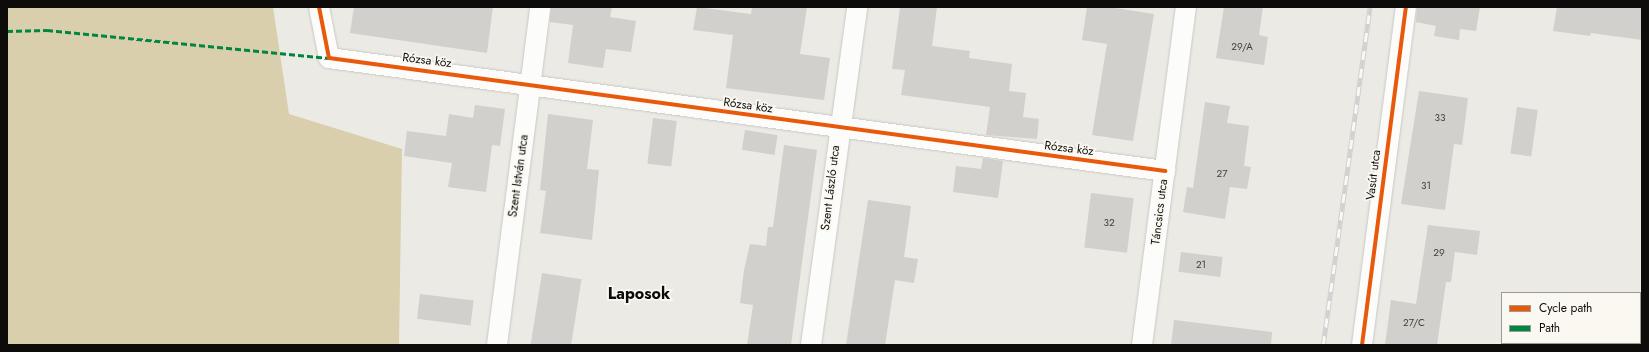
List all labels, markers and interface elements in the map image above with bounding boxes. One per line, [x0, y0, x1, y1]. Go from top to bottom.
house number: 29/A [1231, 41, 1253, 53]
street label: Rózsa köz [401, 51, 453, 71]
street label: Rózsa köz [722, 95, 774, 117]
house number: 33 [1435, 112, 1445, 124]
street label: Szent István utca [506, 134, 532, 218]
street label: Rózsa köz [1043, 139, 1095, 159]
street label: Szent László utca [819, 144, 843, 232]
street label: Vasút utca [1364, 149, 1384, 201]
house number: 27 [1217, 168, 1227, 180]
street label: Táncsics utca [1149, 178, 1171, 246]
house number: 31 [1421, 180, 1431, 192]
house number: 32 [1103, 217, 1115, 229]
house number: 29 [1433, 247, 1445, 259]
house number: 21 [1196, 259, 1206, 271]
district label: Laposok [608, 284, 670, 304]
legend [1501, 292, 1641, 344]
text: Cycle path [1539, 299, 1592, 317]
house number: 27/C [1403, 317, 1425, 329]
text: Path [1539, 319, 1560, 337]

